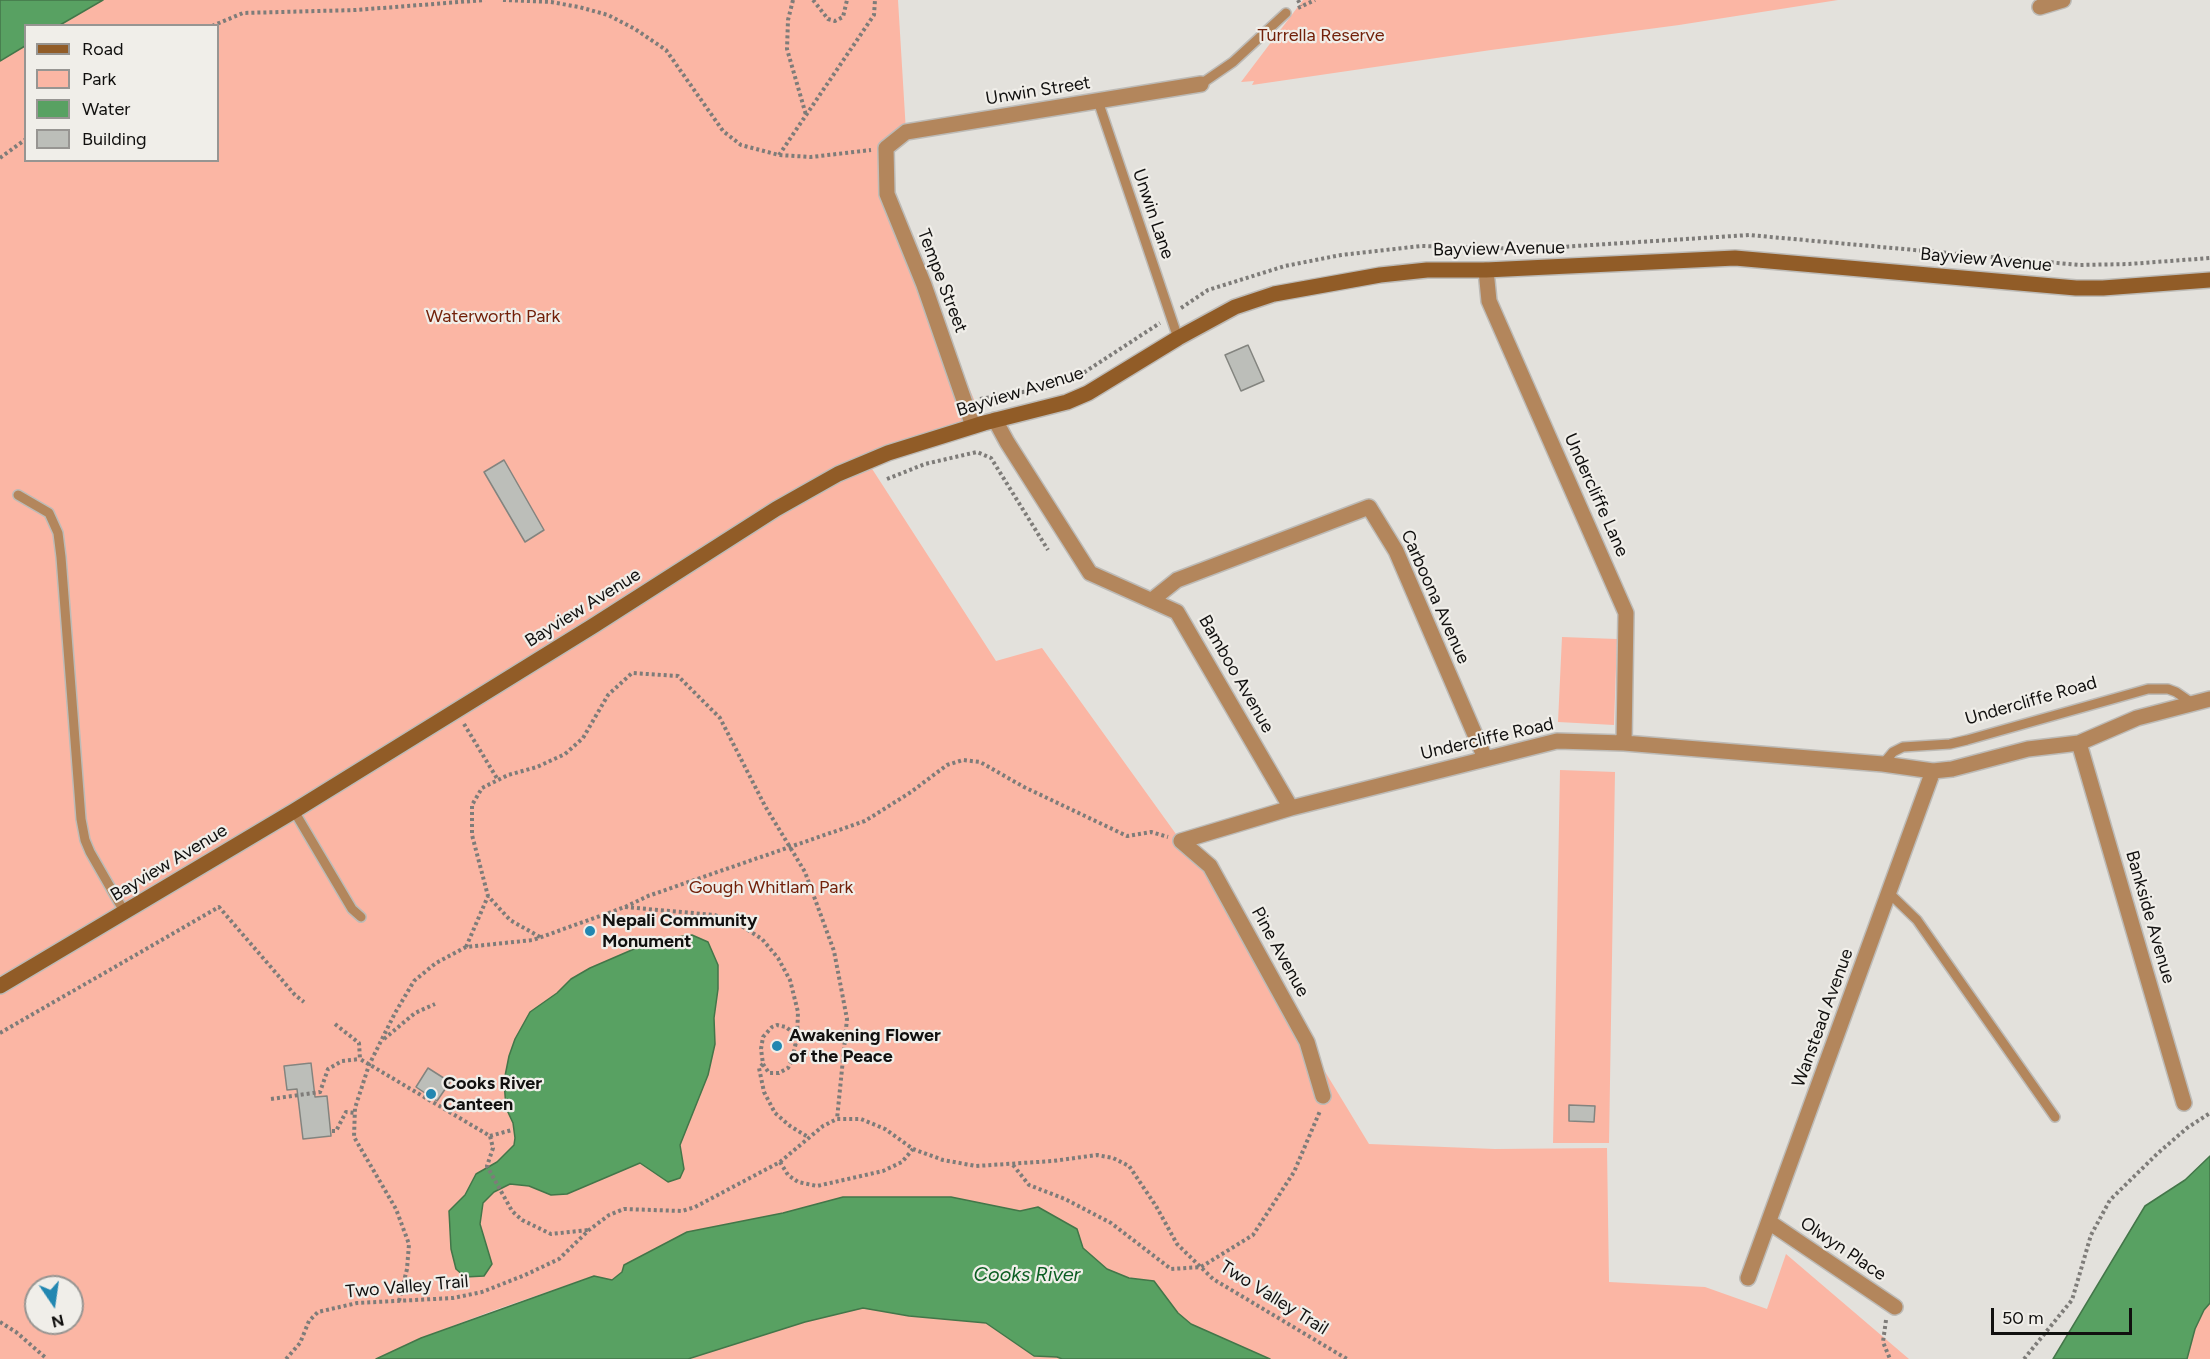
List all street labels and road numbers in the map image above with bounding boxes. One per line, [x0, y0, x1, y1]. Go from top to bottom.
street label: Unwin Street [984, 72, 1092, 110]
street label: Unwin Lane [1128, 166, 1178, 262]
street label: Tempe Street [912, 226, 972, 336]
street label: Bayview Avenue [1433, 237, 1565, 261]
street label: Bayview Avenue [1919, 243, 2053, 277]
street label: Bayview Avenue [954, 362, 1086, 422]
street label: Undercliffe Lane [1559, 430, 1633, 560]
street label: Carboona Avenue [1396, 527, 1474, 667]
street label: Bayview Avenue [521, 564, 645, 652]
street label: Bamboo Avenue [1194, 611, 1278, 737]
street label: Undercliffe Road [1963, 672, 2099, 730]
street label: Undercliffe Road [1418, 713, 1556, 765]
street label: Bayview Avenue [107, 820, 231, 906]
street label: Bankside Avenue [2121, 848, 2179, 986]
street label: Pine Avenue [1246, 903, 1314, 1001]
street label: Wanstead Avenue [1788, 946, 1858, 1090]
street label: Olwyn Place [1796, 1212, 1890, 1286]
street label: Two Valley Trail [1216, 1256, 1332, 1340]
street label: Two Valley Trail [345, 1271, 469, 1303]

